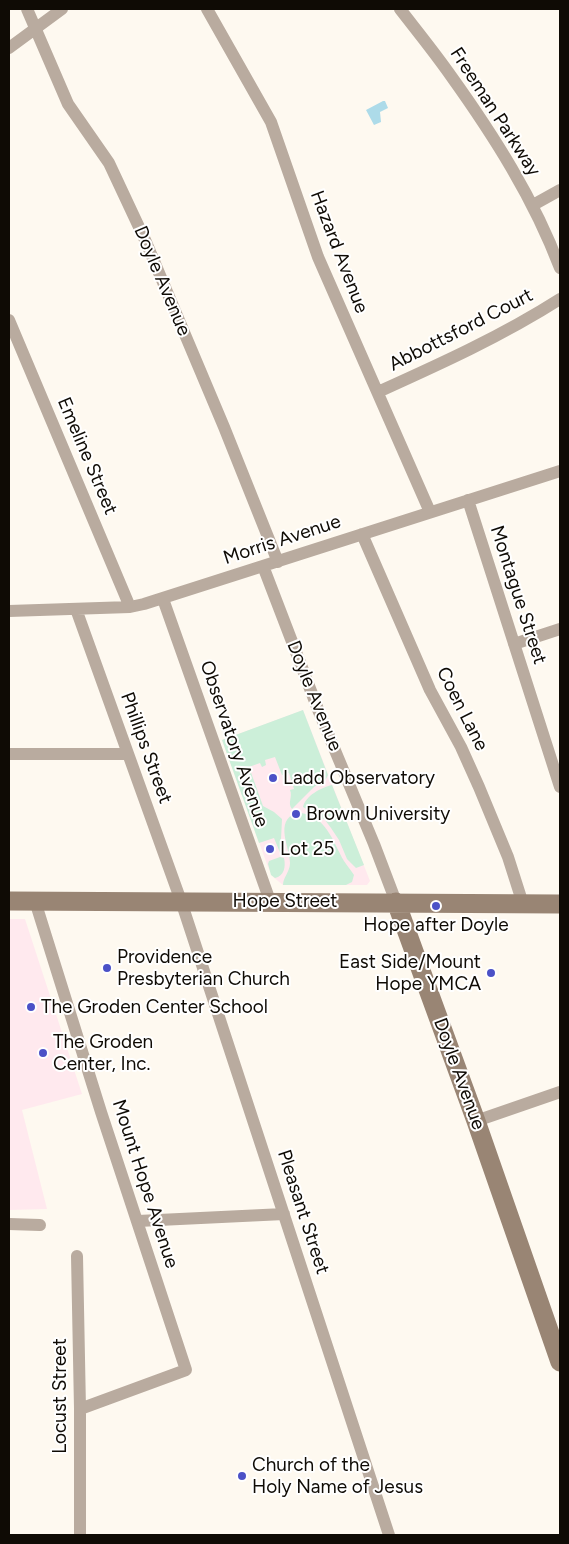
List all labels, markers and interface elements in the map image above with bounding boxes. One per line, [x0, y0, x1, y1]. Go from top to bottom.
street label: Freeman Parkway [445, 43, 545, 181]
street label: Hazard Avenue [305, 187, 373, 317]
street label: Doyle Avenue [129, 223, 195, 339]
street label: Abbottsford Court [385, 284, 537, 376]
street label: Emeline Street [52, 394, 122, 518]
street label: Morris Avenue [220, 510, 344, 570]
street label: Montague Street [485, 523, 551, 667]
street label: Doyle Avenue [281, 637, 347, 755]
street label: Observatory Avenue [195, 658, 273, 830]
street label: Coen Lane [431, 663, 493, 755]
street label: Phillips Street [115, 689, 177, 807]
place label: Ladd Observatory [283, 767, 435, 789]
marker: Ladd Observatory [267, 772, 279, 784]
place label: Brown University [306, 803, 450, 825]
marker: Brown University [290, 808, 302, 820]
place label: Lot 25 [280, 838, 334, 860]
marker: Lot 25 [264, 843, 276, 855]
street label: Hope Street [233, 890, 337, 912]
marker: Hope after Doyle [430, 900, 442, 912]
place label: Hope after Doyle [363, 914, 509, 936]
place label: Providence Presbyterian Church [117, 946, 290, 990]
place label: East Side/Mount Hope YMCA [339, 951, 481, 995]
marker: Providence Presbyterian Church [101, 962, 113, 974]
marker: East Side/Mount Hope YMCA [485, 967, 497, 979]
place label: The Groden Center School [41, 996, 268, 1018]
marker: The Groden Center School [25, 1001, 37, 1013]
street label: Doyle Avenue [428, 1015, 490, 1133]
place label: The Groden Center, Inc. [53, 1031, 153, 1075]
marker: The Groden Center, Inc. [37, 1047, 49, 1059]
street label: Mount Hope Avenue [107, 1097, 183, 1271]
street label: Pleasant Street [272, 1147, 334, 1277]
street label: Locust Street [49, 1338, 71, 1454]
place label: Church of the Holy Name of Jesus [252, 1454, 423, 1498]
marker: Church of the Holy Name of Jesus [236, 1470, 248, 1482]

